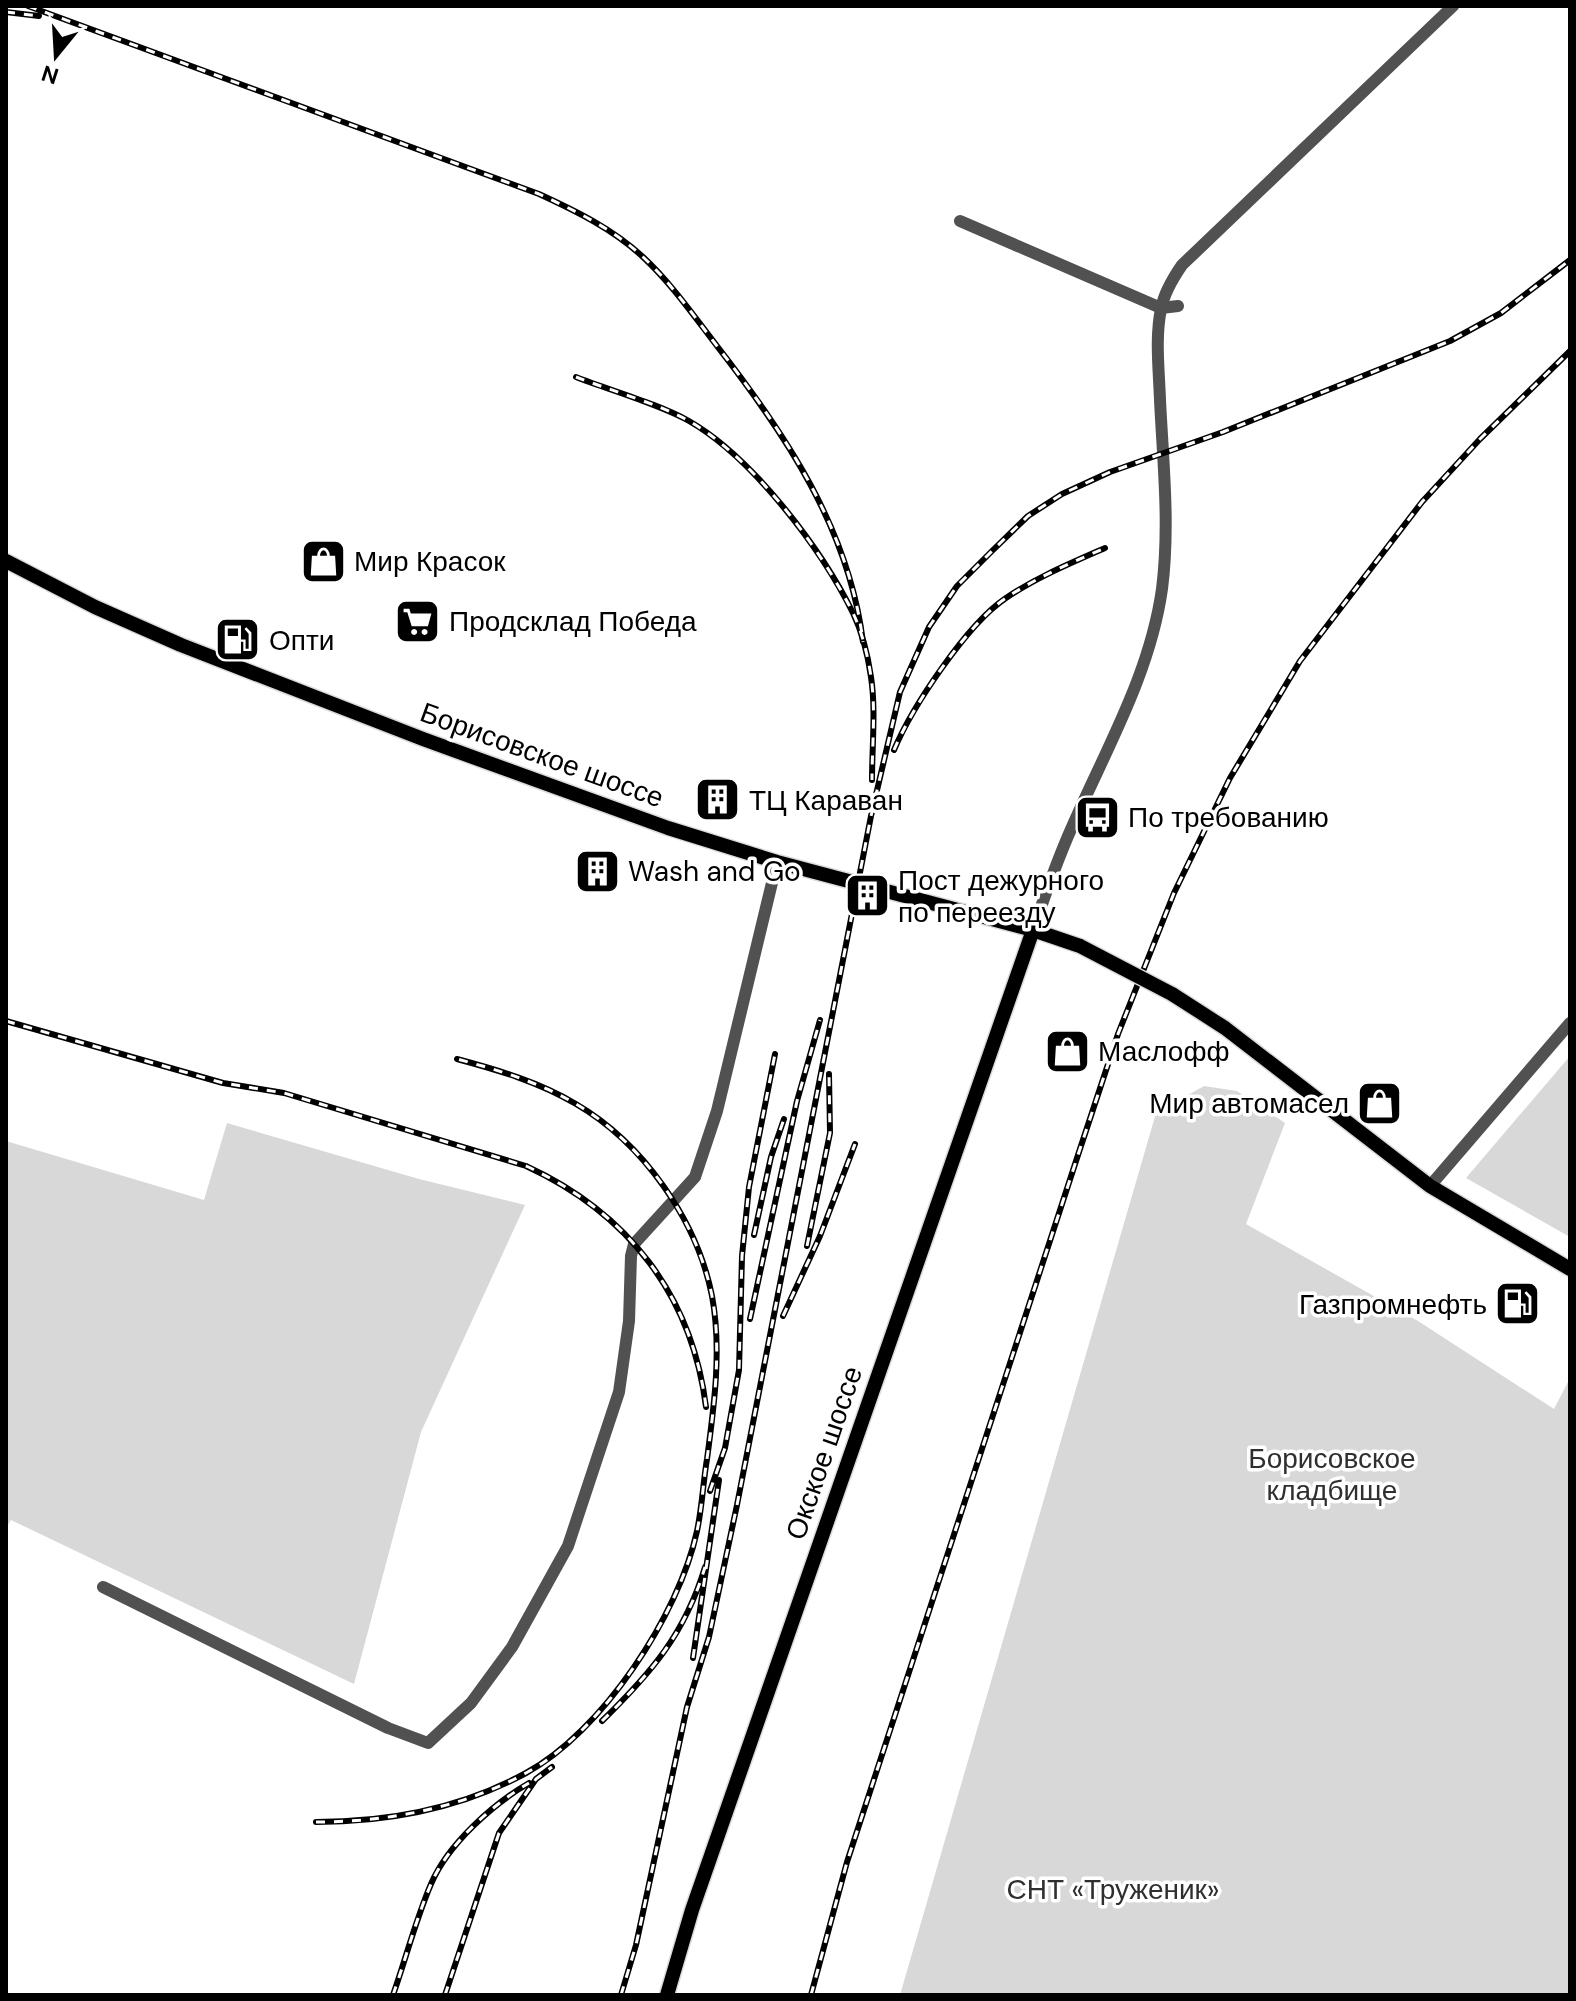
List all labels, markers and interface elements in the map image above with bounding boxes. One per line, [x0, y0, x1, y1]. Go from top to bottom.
north arrow [16, 16, 96, 96]
text: N [38, 58, 62, 91]
shop icon: Мир Красок [299, 537, 347, 585]
place label: Мир Красок [354, 543, 506, 580]
supermarket icon: Продсклад Победа [394, 597, 442, 645]
place label: Продсклад Победа [449, 603, 697, 640]
fuel station icon: Опти [214, 616, 262, 664]
place label: Опти [269, 622, 334, 659]
street label: Борисовское шоссе [415, 694, 669, 816]
building icon: ТЦ Караван [694, 776, 742, 824]
place label: ТЦ Караван [749, 782, 903, 819]
bus stop icon: По требованию [1073, 793, 1121, 841]
place label: По требованию [1128, 799, 1329, 836]
building icon: Wash and Go [573, 847, 621, 895]
place label: Wash and Go [628, 853, 801, 890]
place label: Пост дежурного по переезду [898, 862, 1104, 931]
building icon: Пост дежурного по переезду [843, 872, 891, 920]
shop icon: Маслофф [1043, 1027, 1091, 1075]
place label: Маслофф [1098, 1033, 1230, 1070]
shop icon: Мир автомасел [1356, 1079, 1404, 1127]
place label: Мир автомасел [1149, 1085, 1349, 1122]
fuel station icon: Газпромнефть [1494, 1280, 1542, 1328]
place label: Газпромнефть [1299, 1286, 1487, 1323]
street label: Окское шоссе [777, 1361, 871, 1545]
park label: Борисовское кладбище [1248, 1440, 1416, 1509]
park label: СНТ «Труженик» [1006, 1871, 1220, 1908]

